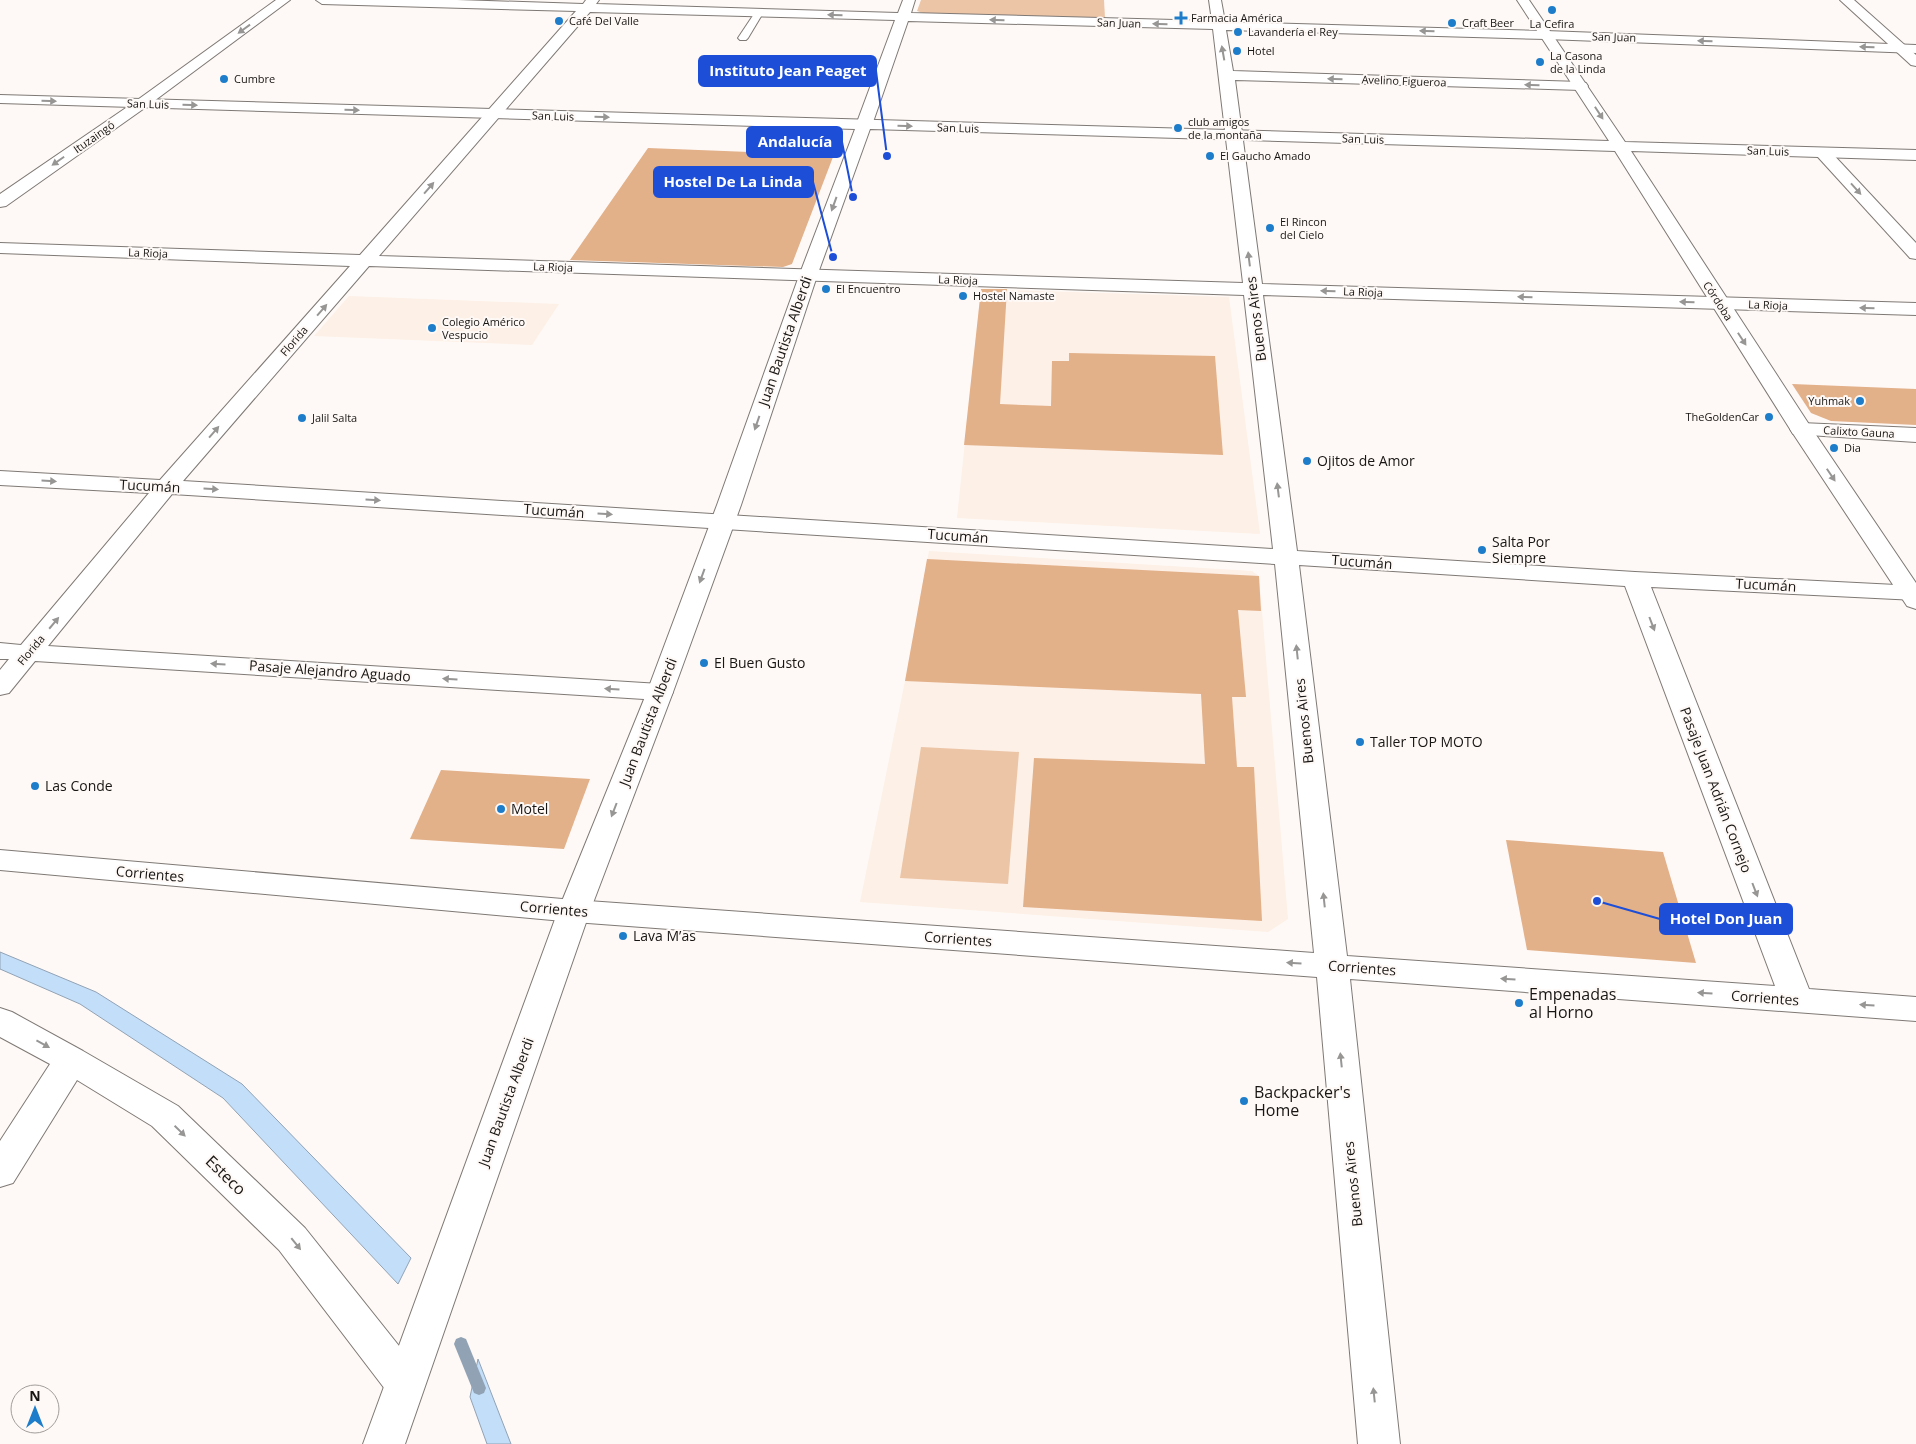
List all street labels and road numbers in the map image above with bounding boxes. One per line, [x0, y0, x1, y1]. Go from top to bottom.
street label: San Juan [1097, 14, 1141, 31]
street label: San Juan [1592, 28, 1636, 45]
street label: Avelino Figueroa [1361, 72, 1447, 89]
street label: San Luis [127, 95, 169, 112]
street label: San Luis [532, 107, 574, 124]
street label: Ituzaingó [70, 117, 118, 156]
street label: San Luis [937, 119, 979, 136]
street label: San Luis [1342, 130, 1384, 147]
street label: San Luis [1747, 142, 1789, 159]
street label: La Rioja [128, 244, 168, 261]
street label: La Rioja [533, 258, 573, 275]
street label: La Rioja [938, 271, 978, 288]
street label: Juan Bautista Alberdi [753, 273, 816, 410]
street label: Buenos Aires [1241, 275, 1270, 363]
street label: Córdoba [1700, 278, 1737, 323]
street label: La Rioja [1343, 283, 1383, 300]
street label: La Rioja [1748, 296, 1788, 313]
street label: Florida [276, 322, 311, 359]
street label: Calixto Gauna [1823, 422, 1895, 441]
street label: Tucumán [119, 474, 181, 497]
street label: Tucumán [523, 499, 585, 522]
street label: Tucumán [927, 524, 989, 547]
street label: Tucumán [1331, 550, 1393, 573]
street label: Tucumán [1735, 573, 1797, 596]
street label: Florida [14, 631, 48, 668]
street label: Pasaje Alejandro Aguado [249, 655, 411, 686]
street label: Juan Bautista Alberdi [614, 655, 681, 791]
street label: Buenos Aires [1290, 677, 1317, 765]
street label: Pasaje Juan Adrián Cornejo [1676, 704, 1757, 875]
street label: Corrientes [115, 861, 185, 886]
street label: Corrientes [519, 896, 589, 921]
street label: Corrientes [923, 927, 993, 950]
street label: Corrientes [1327, 956, 1397, 979]
street label: Corrientes [1730, 986, 1800, 1009]
street label: Juan Bautista Alberdi [473, 1035, 538, 1171]
street label: Buenos Aires [1339, 1140, 1366, 1228]
street label: Esteco [201, 1150, 251, 1200]

